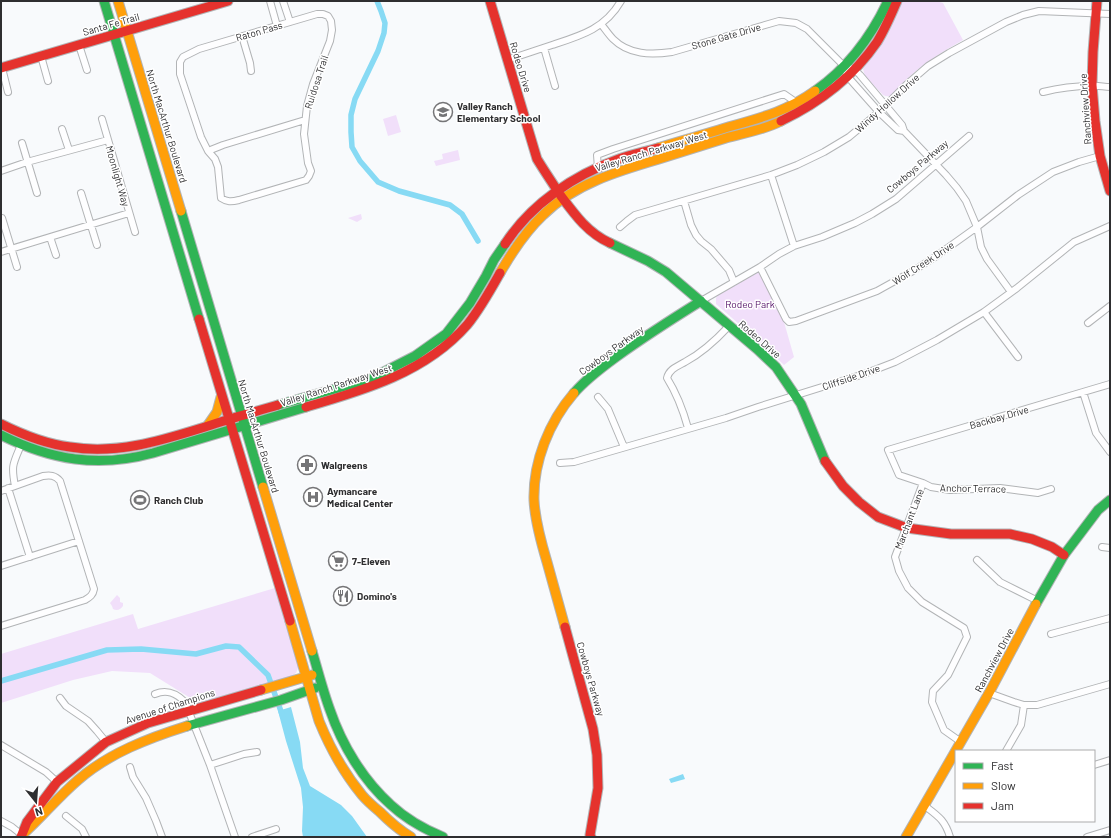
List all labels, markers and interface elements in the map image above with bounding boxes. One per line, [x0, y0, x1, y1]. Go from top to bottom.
street label: Santa Fe Trail [81, 10, 141, 38]
street label: Raton Pass [234, 19, 284, 43]
street label: Stone Gate Drive [690, 20, 762, 52]
street label: Rodeo Drive [508, 40, 534, 94]
street label: Ruidosa Trail [302, 54, 330, 110]
street label: North MacArthur Boulevard [144, 68, 190, 184]
street label: Windy Hollow Drive [852, 71, 922, 135]
street label: Ranchview Drive [1077, 73, 1093, 145]
place label: Valley Ranch Elementary School [457, 100, 540, 124]
school or university icon: Valley Ranch Elementary School [432, 101, 454, 123]
street label: Valley Ranch Parkway West [594, 128, 709, 174]
street label: Cowboys Parkway [884, 137, 951, 195]
street label: Moonlight Way [104, 144, 133, 208]
street label: Wolf Creek Drive [890, 239, 956, 287]
park label: Rodeo Park [725, 298, 775, 310]
street label: Rodeo Drive [736, 317, 784, 361]
street label: Cowboys Parkway [576, 322, 646, 377]
street label: Valley Ranch Parkway West [279, 361, 394, 409]
street label: Cliffside Drive [821, 362, 881, 392]
street label: North MacArthur Boulevard [236, 378, 282, 494]
street label: Backbay Drive [968, 403, 1030, 431]
pharmacy icon: Walgreens [296, 454, 318, 476]
place label: Walgreens [321, 459, 368, 471]
street label: Anchor Terrace [940, 481, 1006, 495]
place label: Aymancare Medical Center [327, 485, 393, 509]
hospital icon: Aymancare Medical Center [302, 486, 324, 508]
street label: Marchant Lane [892, 487, 926, 551]
sports icon: Ranch Club [129, 489, 151, 511]
place label: Ranch Club [154, 494, 204, 506]
supermarket icon: 7-Eleven [327, 550, 349, 572]
place label: 7-Eleven [352, 555, 390, 567]
restaurant icon: Domino's [332, 585, 354, 607]
place label: Domino's [357, 590, 397, 602]
street label: Ranchview Drive [972, 626, 1016, 694]
street label: Cowboys Parkway [575, 640, 607, 718]
street label: Avenue of Champions [124, 686, 216, 726]
legend [955, 750, 1095, 822]
text: Fast [991, 758, 1014, 772]
text: Slow [991, 778, 1016, 792]
north arrow [16, 782, 56, 822]
text: Jam [991, 798, 1014, 812]
text: N [34, 805, 44, 819]

